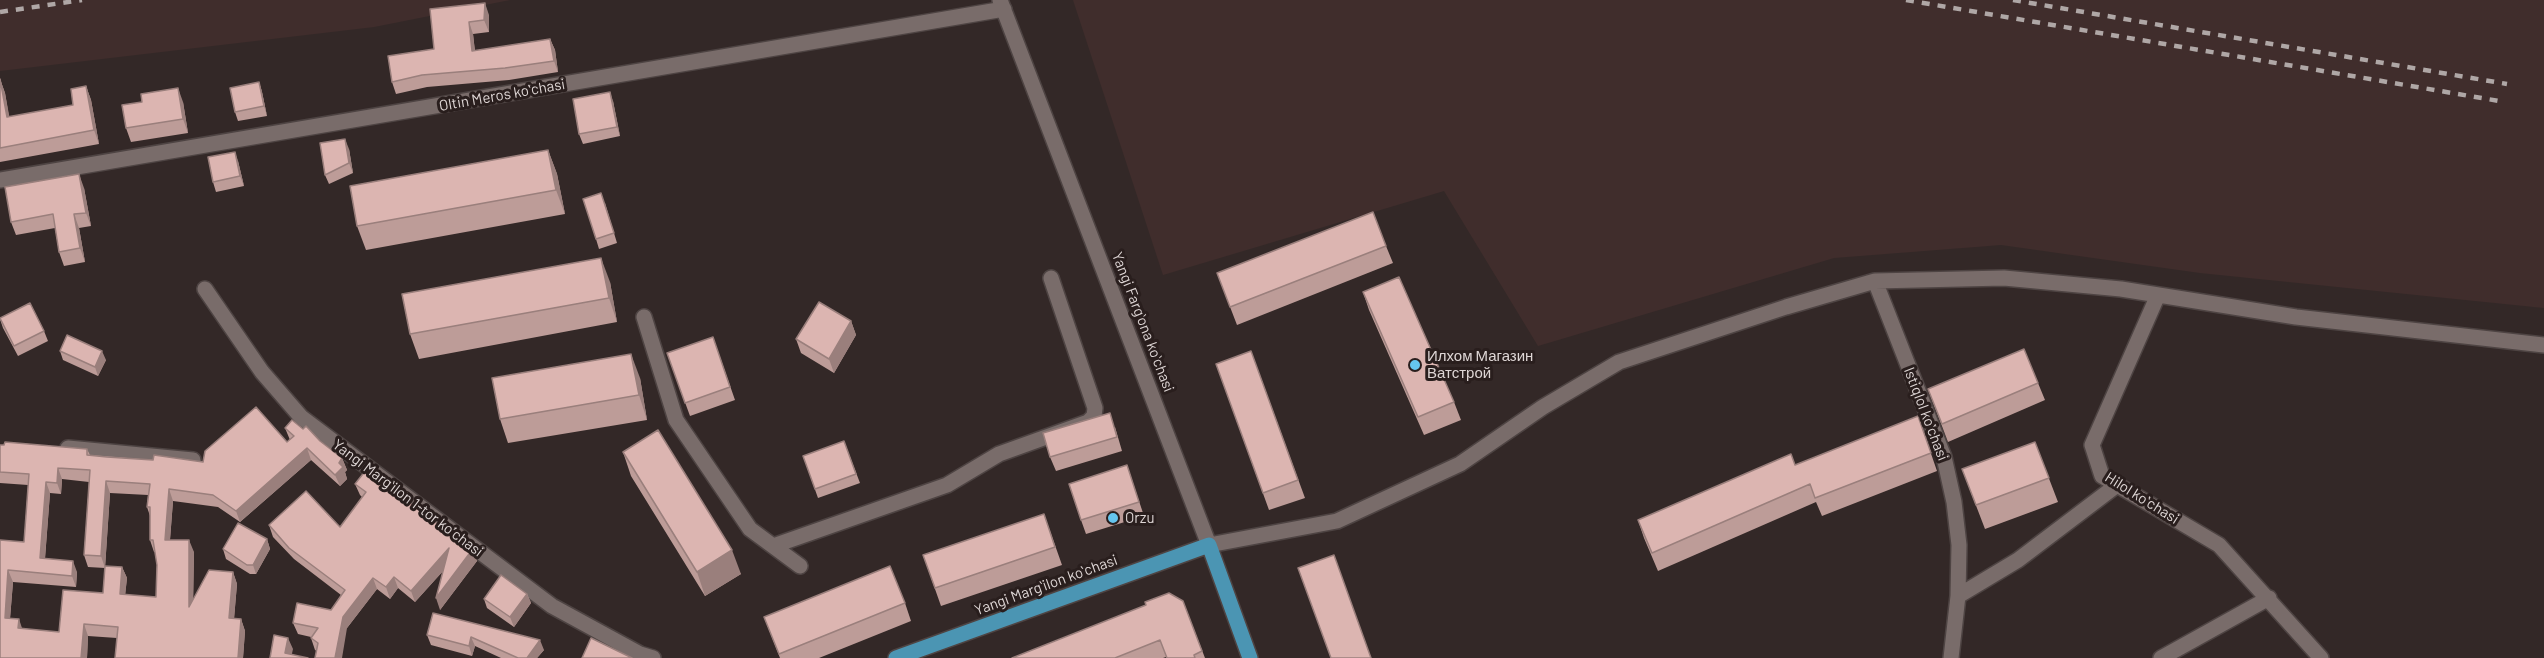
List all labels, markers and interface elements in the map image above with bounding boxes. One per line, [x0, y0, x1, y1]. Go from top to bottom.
street label: Oltin Meros koʻchasi [438, 75, 566, 115]
street label: Yangi Fargʻona koʻchasi [1108, 249, 1178, 395]
place label: Илхом Магазин Ватстрой [1427, 347, 1533, 382]
marker: Илхом Магазин Ватстрой [1408, 358, 1422, 372]
street label: Istiqlol koʻchasi [1900, 365, 1952, 463]
street label: Yangi Margʻilon 1-tor koʼchasi [329, 436, 487, 560]
street label: Hilol koʻchasi [2102, 468, 2182, 528]
place label: Orzu [1125, 509, 1155, 527]
marker: Orzu [1106, 511, 1120, 525]
street label: Yangi Margʻilon koʻchasi [972, 551, 1120, 619]

